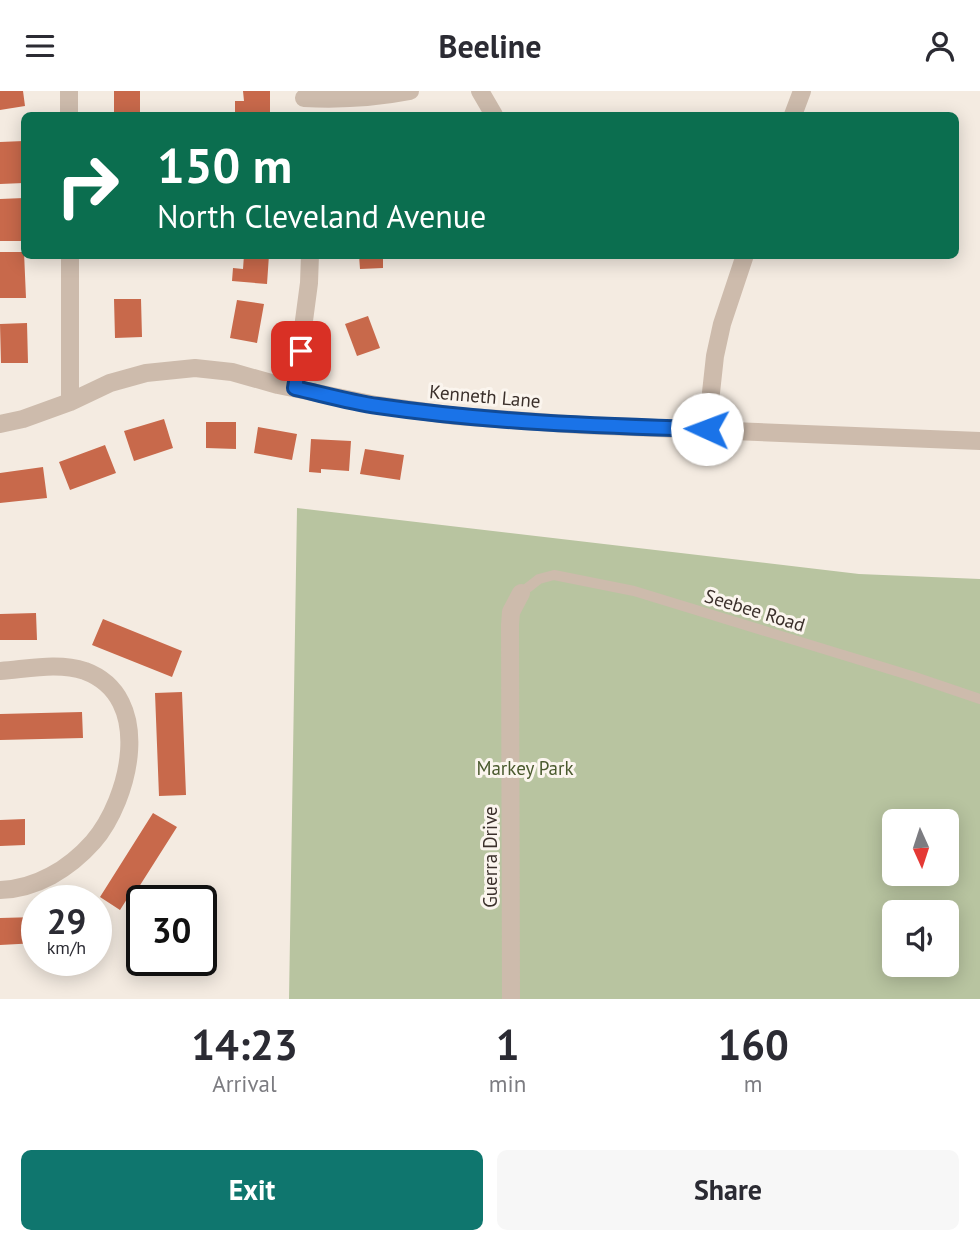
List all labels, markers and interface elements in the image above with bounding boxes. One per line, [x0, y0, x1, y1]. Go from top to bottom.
text: Beeline [439, 25, 541, 67]
icon: menu [21, 27, 59, 65]
icon: person [921, 27, 959, 65]
text: 150 m [157, 133, 292, 197]
icon: right [42, 140, 133, 231]
text: North Cleveland Avenue [157, 195, 486, 237]
pin [271, 321, 331, 381]
icon: arrive [282, 332, 320, 370]
street label: Kenneth Lane [428, 379, 542, 413]
position arrow [670, 392, 744, 466]
street label: Seebee Road [702, 583, 808, 637]
park label: Markey Park [476, 756, 574, 780]
street label: Guerra Drive [478, 806, 502, 908]
north arrow [882, 809, 959, 885]
map controls [882, 809, 959, 977]
speed limit sign: 30 [126, 885, 217, 976]
text: 29 [47, 898, 86, 944]
button: sound [882, 900, 959, 977]
text: km/h [47, 936, 86, 959]
text: 14:23 [191, 1017, 298, 1072]
text: 1 [496, 1017, 519, 1072]
text: 160 [717, 1017, 789, 1072]
text: Arrival [212, 1069, 277, 1098]
text: min [489, 1069, 526, 1098]
text: m [744, 1069, 762, 1098]
button: Exit [21, 1150, 483, 1230]
button: Share [497, 1150, 959, 1230]

